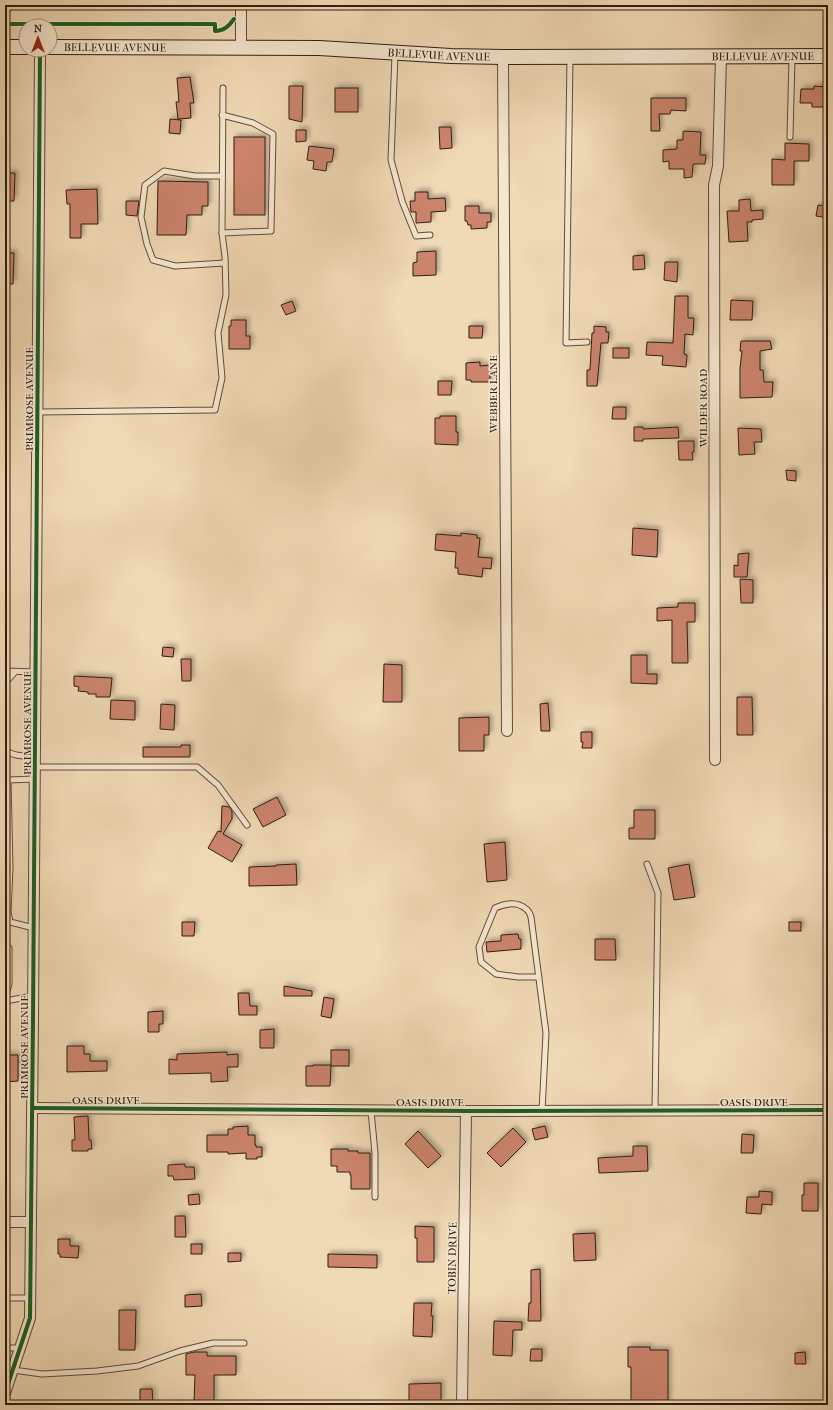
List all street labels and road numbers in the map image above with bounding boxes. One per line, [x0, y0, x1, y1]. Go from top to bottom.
street label: BELLEVUE AVENUE [64, 41, 167, 54]
street label: BELLEVUE AVENUE [387, 46, 490, 64]
street label: BELLEVUE AVENUE [711, 50, 814, 63]
street label: PRIMROSE AVENUE [23, 347, 36, 451]
street label: WEBBER LANE [487, 355, 500, 434]
street label: WILDER ROAD [697, 369, 710, 448]
street label: PRIMROSE AVENUE [21, 671, 34, 775]
street label: PRIMROSE AVENUE [18, 995, 31, 1099]
street label: OASIS DRIVE [72, 1094, 140, 1107]
street label: OASIS DRIVE [396, 1096, 464, 1109]
street label: OASIS DRIVE [720, 1096, 788, 1109]
street label: TOBIN DRIVE [445, 1221, 460, 1294]

